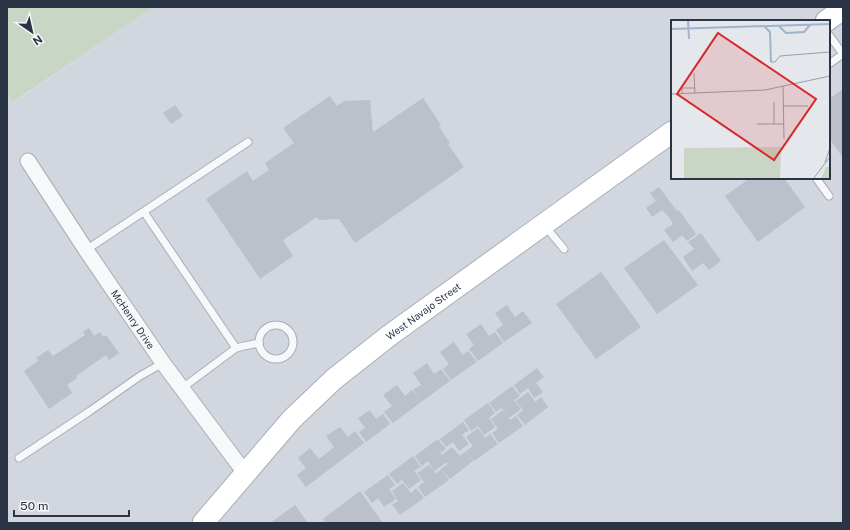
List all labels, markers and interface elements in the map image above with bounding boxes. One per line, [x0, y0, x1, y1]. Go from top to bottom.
north arrow [12, 12, 52, 52]
inset map [671, 20, 830, 179]
text: N [31, 33, 45, 48]
street label: West Navajo Street [383, 280, 463, 342]
street label: McHenry Drive [109, 287, 158, 351]
scale bar [14, 492, 129, 518]
text: 50 m [20, 499, 48, 513]

